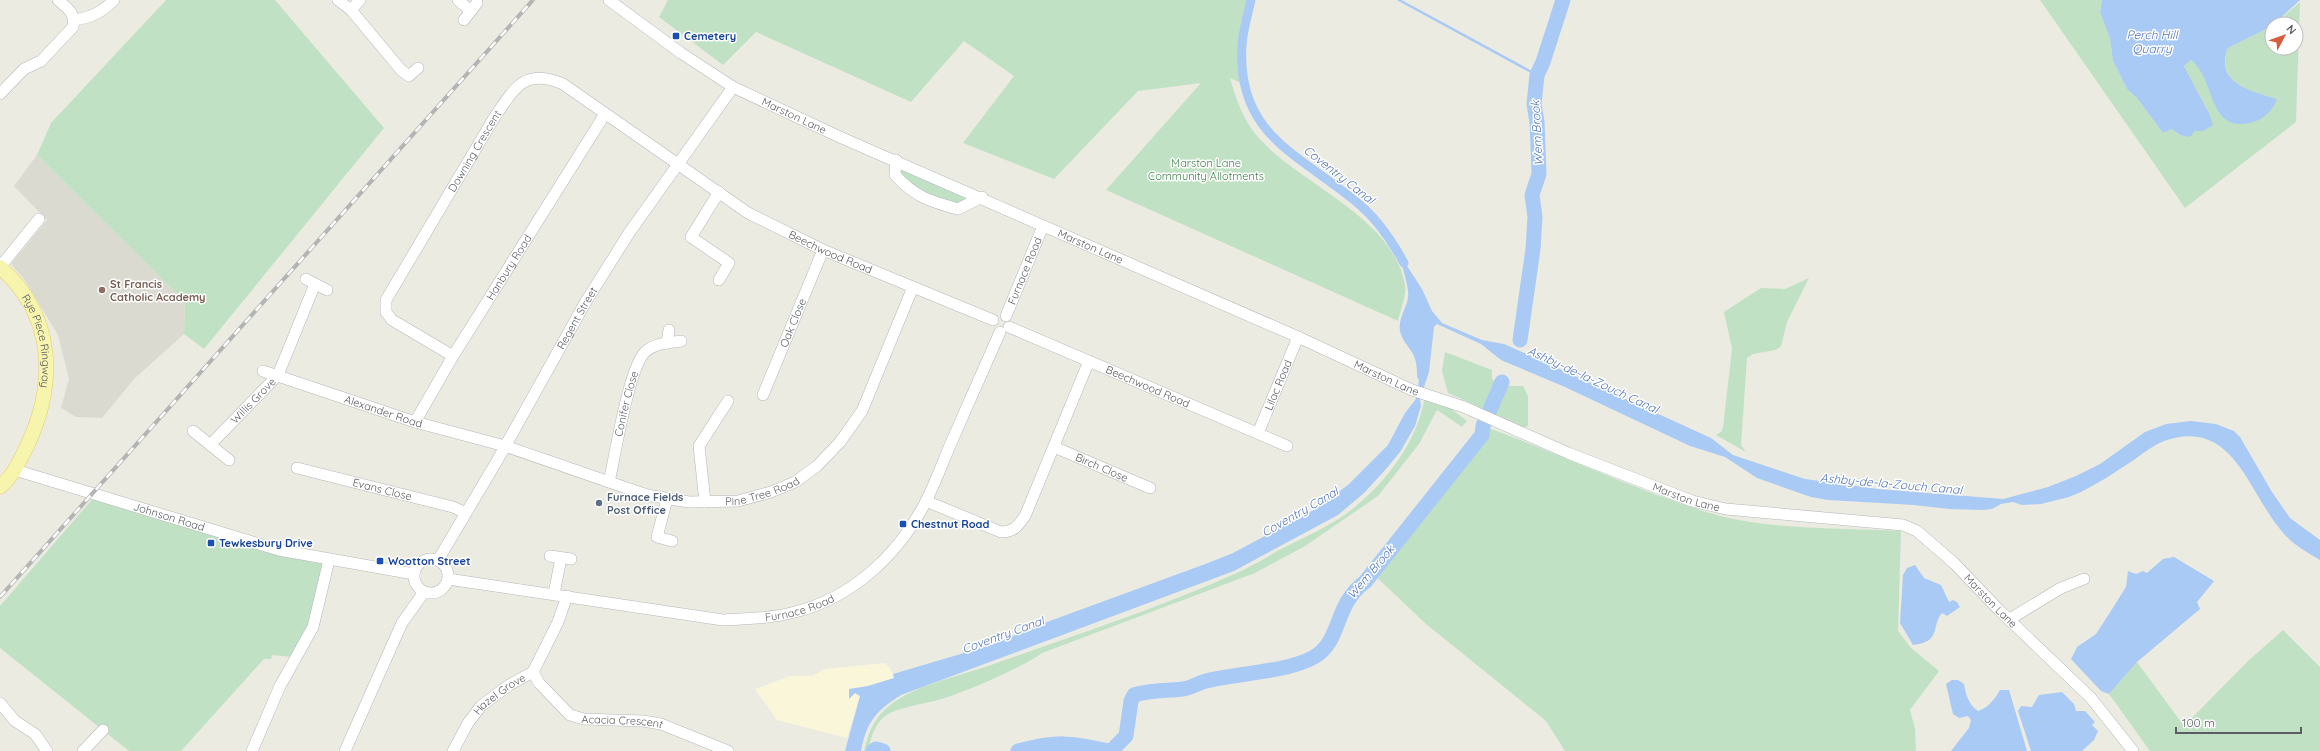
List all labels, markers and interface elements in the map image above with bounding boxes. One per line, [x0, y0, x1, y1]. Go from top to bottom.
north arrow [2264, 16, 2304, 56]
text: N [2284, 22, 2299, 37]
water label: Perch Hill Quarry [2126, 27, 2179, 56]
place label: Cemetery [684, 29, 736, 43]
marker: Cemetery [671, 31, 681, 41]
street label: Marston Lane [759, 94, 829, 137]
water label: Wem Brook [1527, 98, 1546, 166]
street label: Downing Crescent [445, 107, 504, 194]
water label: Coventry Canal [1301, 142, 1379, 208]
park label: Marston Lane Community Allotments [1148, 156, 1264, 183]
street label: Marston Lane [1056, 226, 1125, 267]
street label: Beechwood Road [786, 227, 874, 277]
street label: Hanbury Road [483, 232, 535, 303]
street label: Furnace Road [1004, 235, 1045, 307]
place label: St Francis Catholic Academy [110, 277, 206, 304]
street label: Regent Street [554, 284, 600, 352]
marker: St Francis Catholic Academy [97, 285, 107, 295]
street label: Rye Piece Ringway [19, 291, 53, 389]
street label: Oak Close [776, 296, 809, 349]
water label: Ashby-de-la-Zouch Canal [1525, 343, 1662, 417]
street label: Marston Lane [1352, 357, 1421, 399]
street label: Lilac Road [1261, 358, 1295, 412]
street label: Beechwood Road [1104, 362, 1192, 411]
street label: Conifer Close [611, 369, 641, 438]
street label: Willis Grove [228, 375, 279, 427]
street label: Alexander Road [343, 392, 424, 431]
street label: Birch Close [1073, 450, 1130, 485]
water label: Ashby-de-la-Zouch Canal [1819, 470, 1964, 497]
street label: Pine Tree Road [725, 474, 802, 508]
street label: Evans Close [351, 475, 414, 504]
street label: Marston Lane [1651, 479, 1721, 514]
water label: Coventry Canal [1259, 483, 1342, 540]
place label: Furnace Fields Post Office [607, 490, 683, 517]
marker: Furnace Fields Post Office [594, 498, 604, 508]
street label: Johnson Road [132, 499, 207, 534]
place label: Chestnut Road [911, 517, 989, 531]
marker: Chestnut Road [898, 519, 908, 529]
place label: Tewkesbury Drive [219, 536, 313, 550]
marker: Tewkesbury Drive [206, 538, 216, 548]
water label: Wem Brook [1344, 541, 1398, 602]
place label: Wootton Street [388, 554, 470, 568]
marker: Wootton Street [375, 556, 385, 566]
street label: Marston Lane [1961, 571, 2020, 631]
street label: Furnace Road [764, 591, 837, 624]
water label: Coventry Canal [960, 612, 1047, 656]
street label: Hazel Grove [470, 670, 528, 717]
scale bar [2176, 709, 2301, 735]
street label: Acacia Crescent [581, 712, 666, 731]
text: 100 m [2182, 715, 2215, 730]

